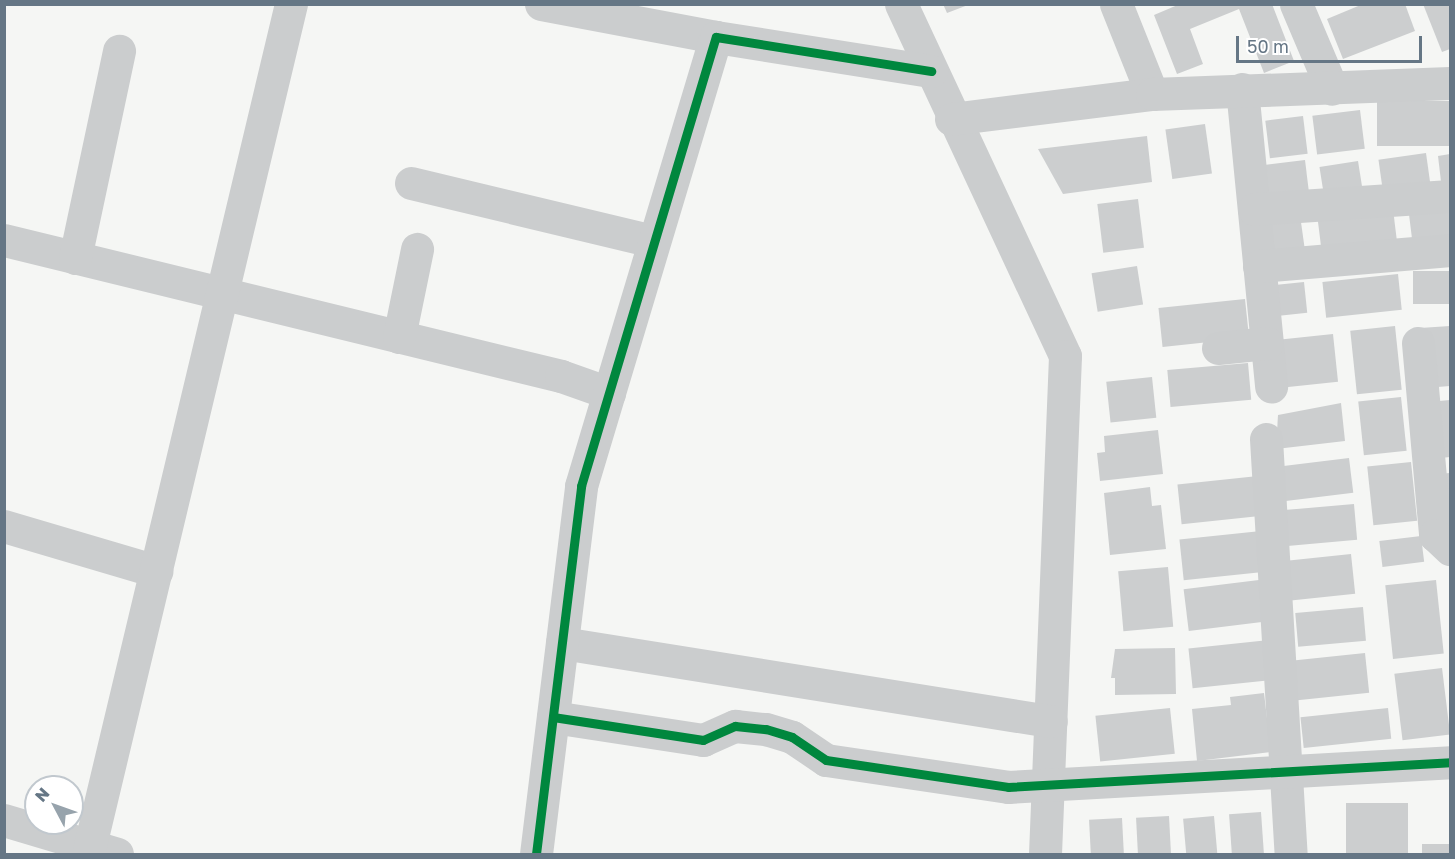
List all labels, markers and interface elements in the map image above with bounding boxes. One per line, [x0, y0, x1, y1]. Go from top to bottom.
scale bar [1239, 24, 1425, 62]
text: 50 m [1247, 35, 1289, 57]
north arrow [24, 775, 84, 835]
text: N [30, 783, 53, 806]

